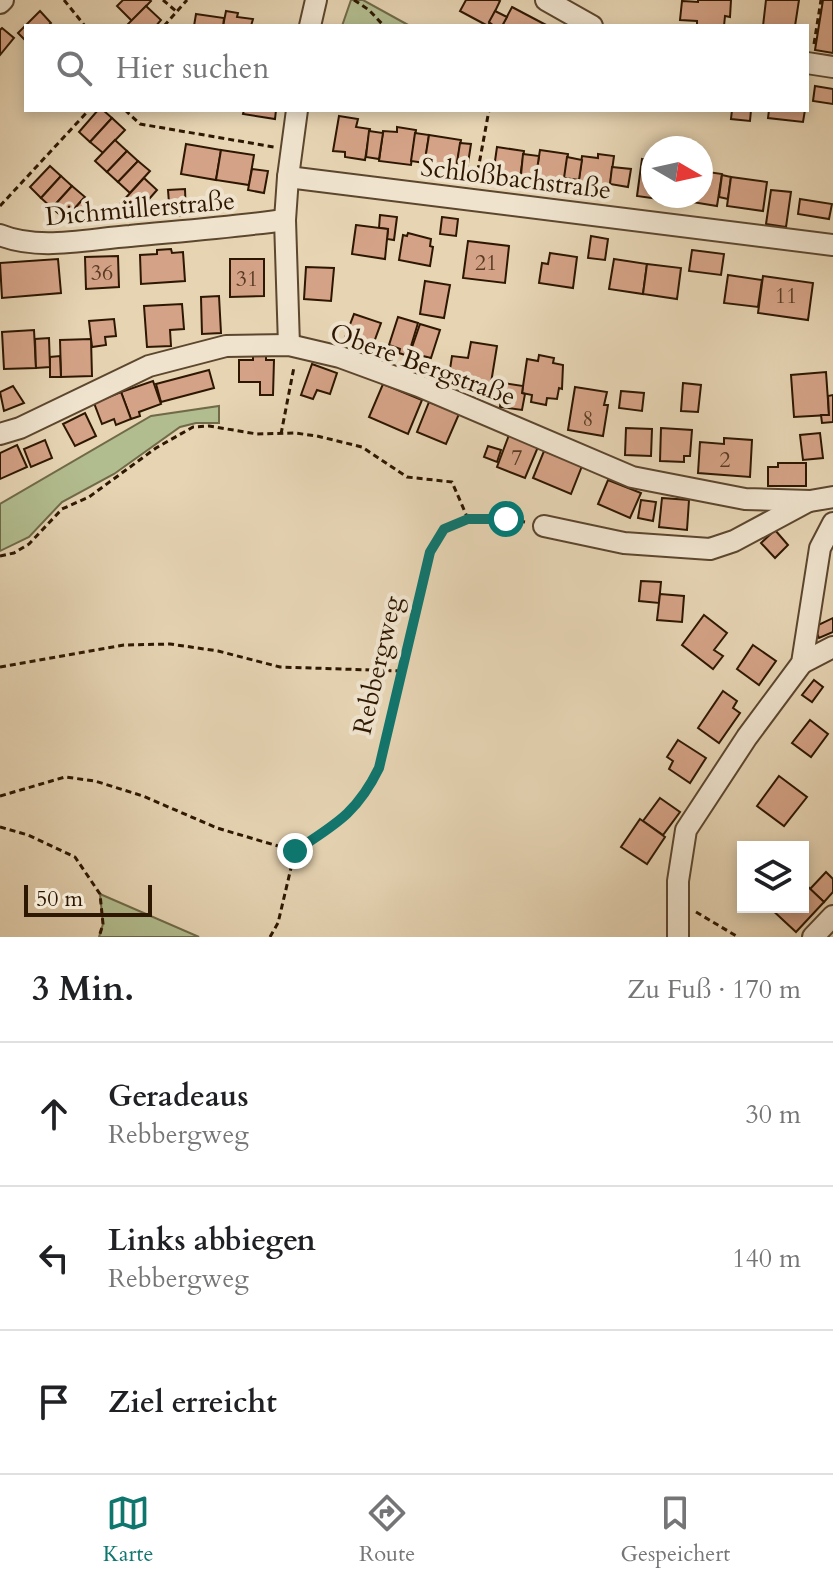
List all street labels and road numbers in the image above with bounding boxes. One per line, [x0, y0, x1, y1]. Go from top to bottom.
street label: Schloßbachstraße [419, 149, 613, 208]
street label: Dichmüllerstraße [44, 183, 236, 234]
street label: Obere Bergstraße [325, 315, 520, 414]
street label: Rebbergweg [345, 592, 410, 738]

